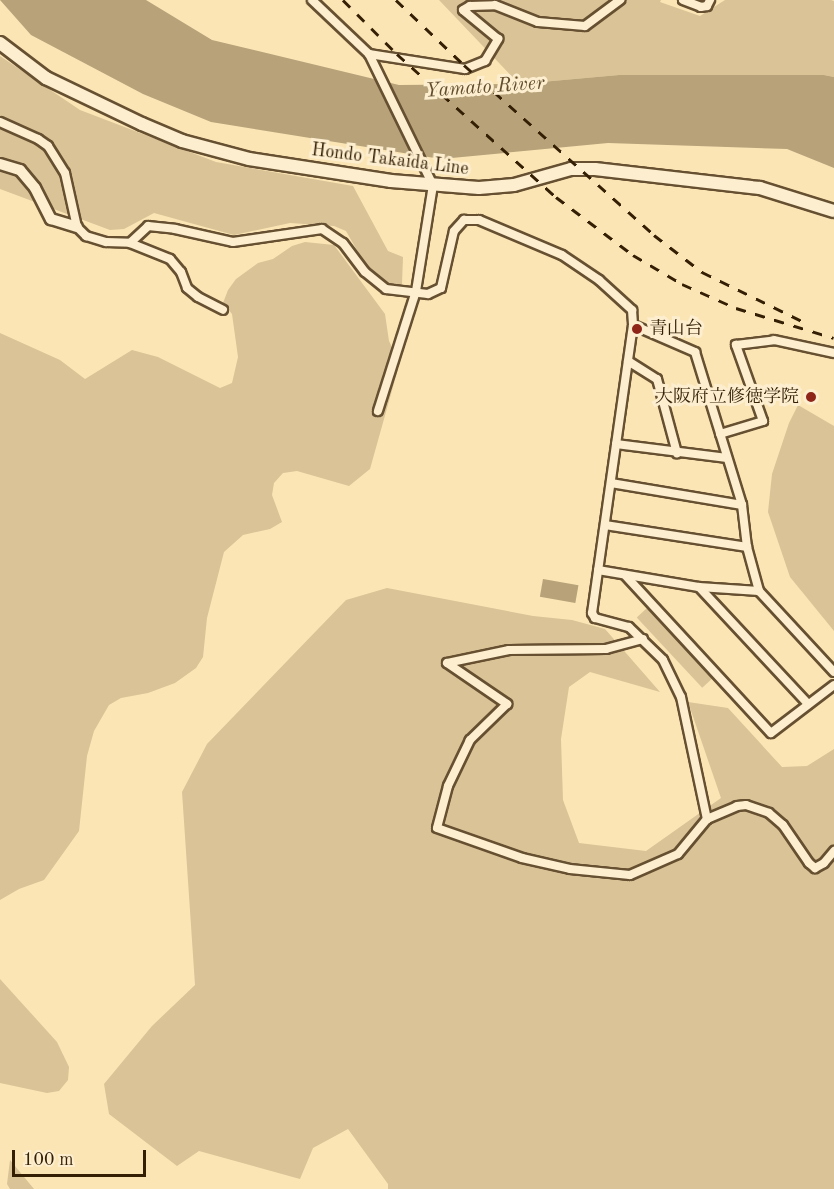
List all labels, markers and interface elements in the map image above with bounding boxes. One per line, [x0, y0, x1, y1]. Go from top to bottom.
water label: Yamato River [425, 72, 545, 104]
street label: Hondo Takaida Line [310, 140, 470, 180]
place label: 青山台 [649, 318, 703, 340]
marker: 青山台 [630, 322, 644, 336]
place label: 大阪府立修徳学院 [655, 386, 799, 408]
marker: 大阪府立修徳学院 [804, 390, 818, 404]
scale bar [15, 1138, 148, 1176]
text: 100 m [23, 1151, 74, 1169]

